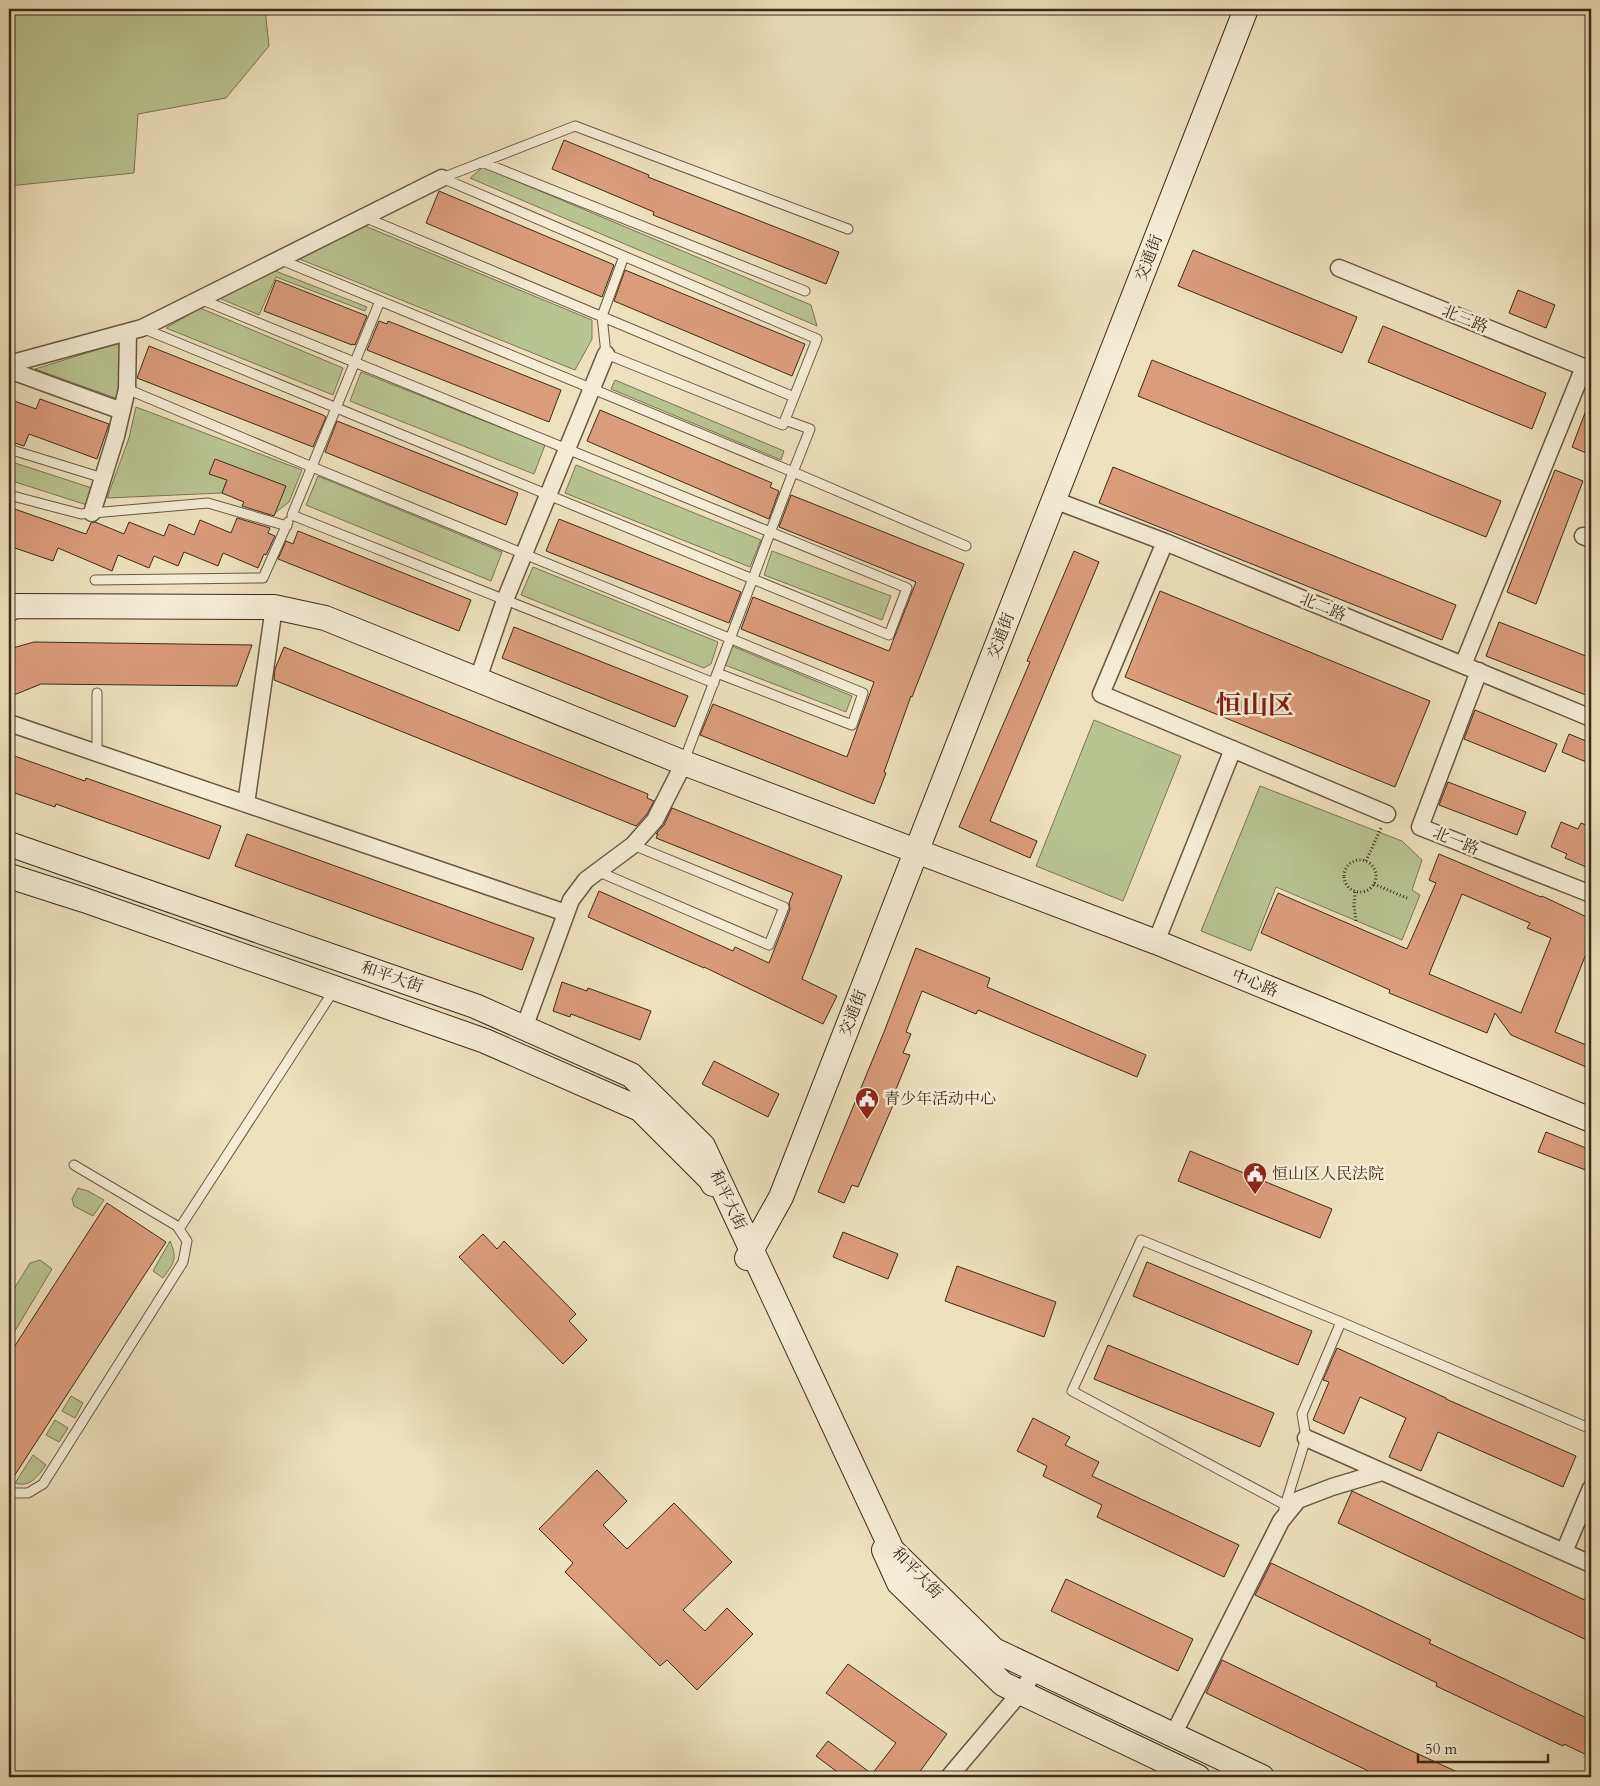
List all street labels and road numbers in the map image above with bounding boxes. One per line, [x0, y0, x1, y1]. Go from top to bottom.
street label: 交通街 [1130, 232, 1168, 284]
street label: 北三路 [1439, 300, 1491, 338]
street label: 北二路 [1297, 588, 1349, 626]
street label: 交通街 [982, 610, 1020, 662]
street label: 北一路 [1430, 822, 1482, 860]
street label: 和平大街 [358, 956, 426, 998]
street label: 中心路 [1229, 964, 1281, 1002]
street label: 交通街 [834, 987, 872, 1039]
street label: 和平大街 [705, 1166, 751, 1234]
street label: 和平大街 [887, 1542, 947, 1604]

